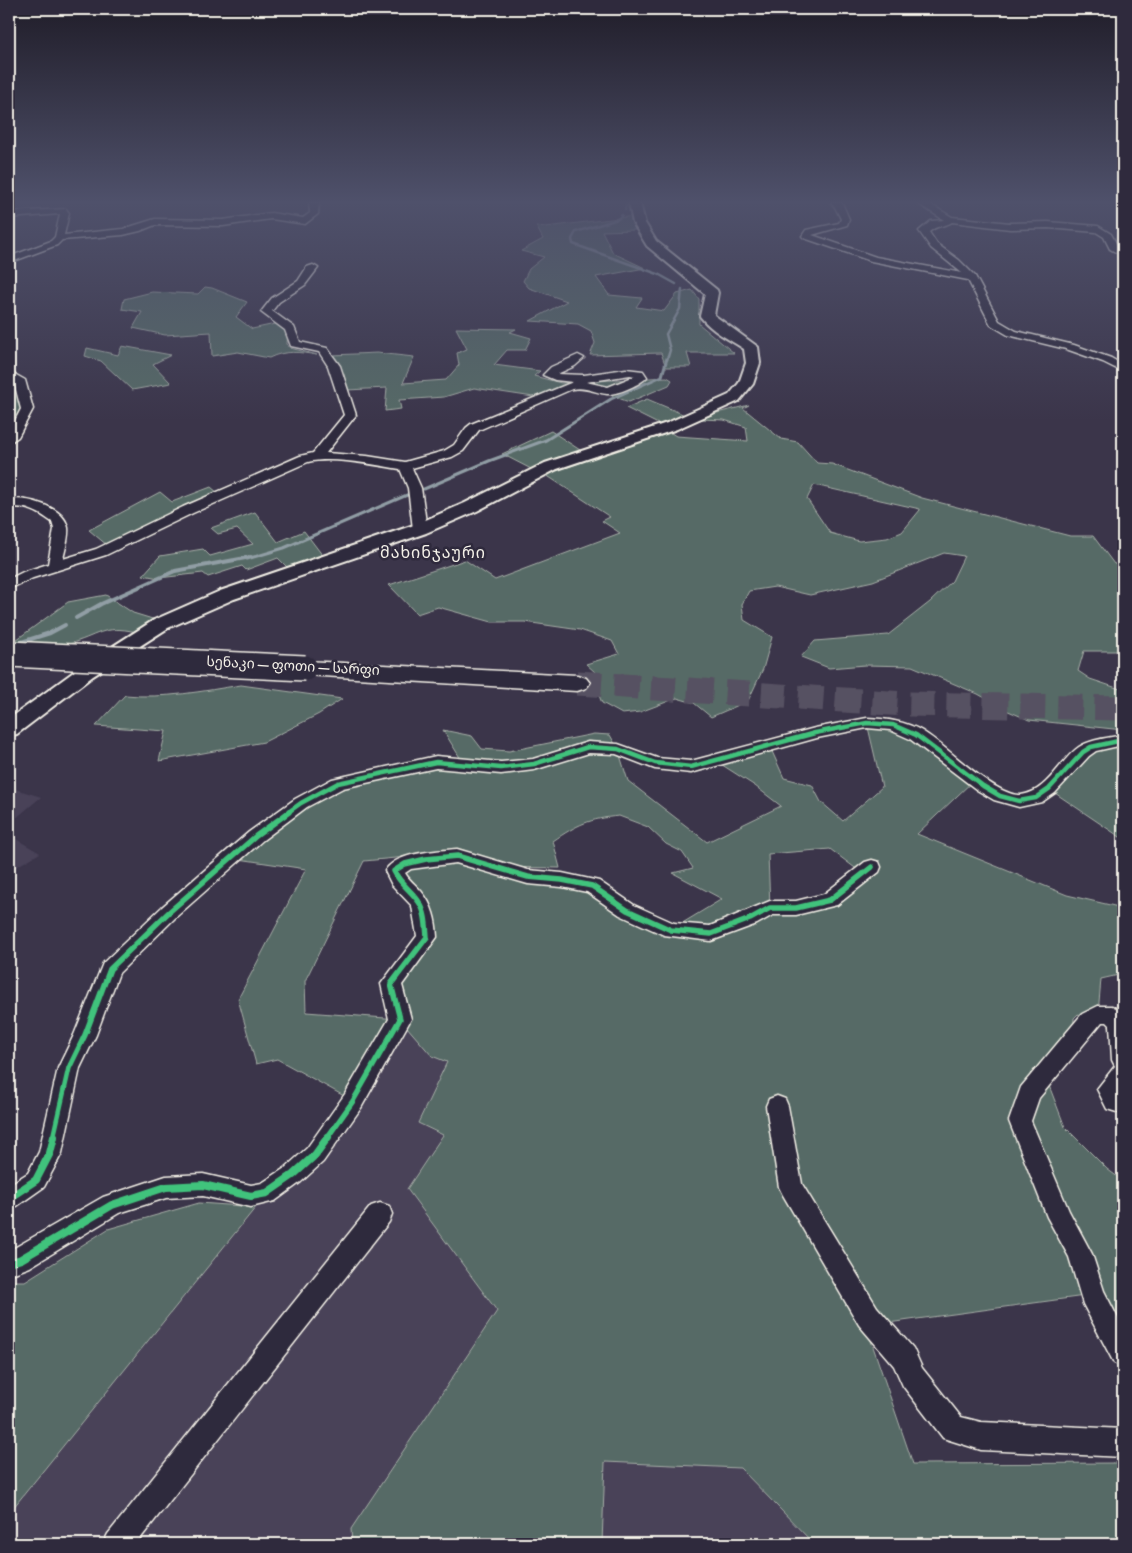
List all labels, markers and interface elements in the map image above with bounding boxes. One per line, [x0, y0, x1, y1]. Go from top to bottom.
district label: მახინჯაური [380, 545, 486, 565]
street label: სენაკი — ფოთი — სარფი [206, 654, 380, 681]

